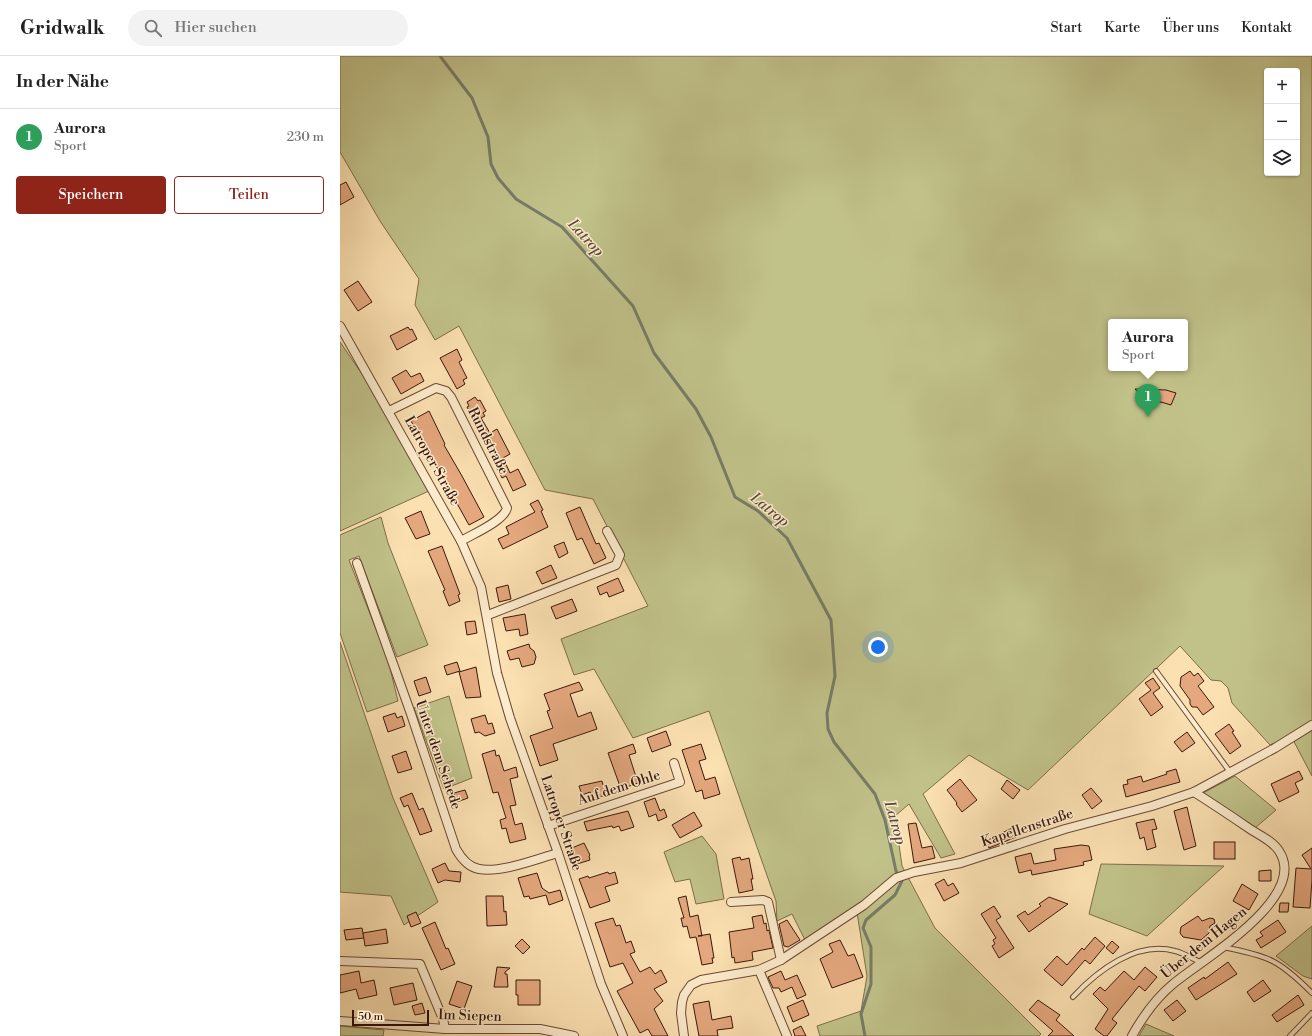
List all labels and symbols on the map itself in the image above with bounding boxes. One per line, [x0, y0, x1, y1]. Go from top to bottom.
water label: Latrop [563, 214, 608, 261]
pin: 1 [1135, 384, 1161, 417]
street label: Rundstraße [463, 404, 513, 478]
street label: Latroper Straße [400, 413, 464, 509]
water label: Latrop [746, 488, 793, 531]
your location [868, 637, 888, 657]
street label: Unter dem Schede [411, 698, 465, 812]
street label: Auf dem Ohle [574, 766, 663, 810]
street label: Latroper Straße [536, 773, 586, 873]
water label: Latrop [879, 798, 910, 847]
street label: Kapellenstraße [979, 805, 1075, 851]
street label: Über dem Hagen [1156, 901, 1251, 983]
street label: Im Siepen [438, 1006, 503, 1026]
scale bar [352, 1008, 429, 1027]

